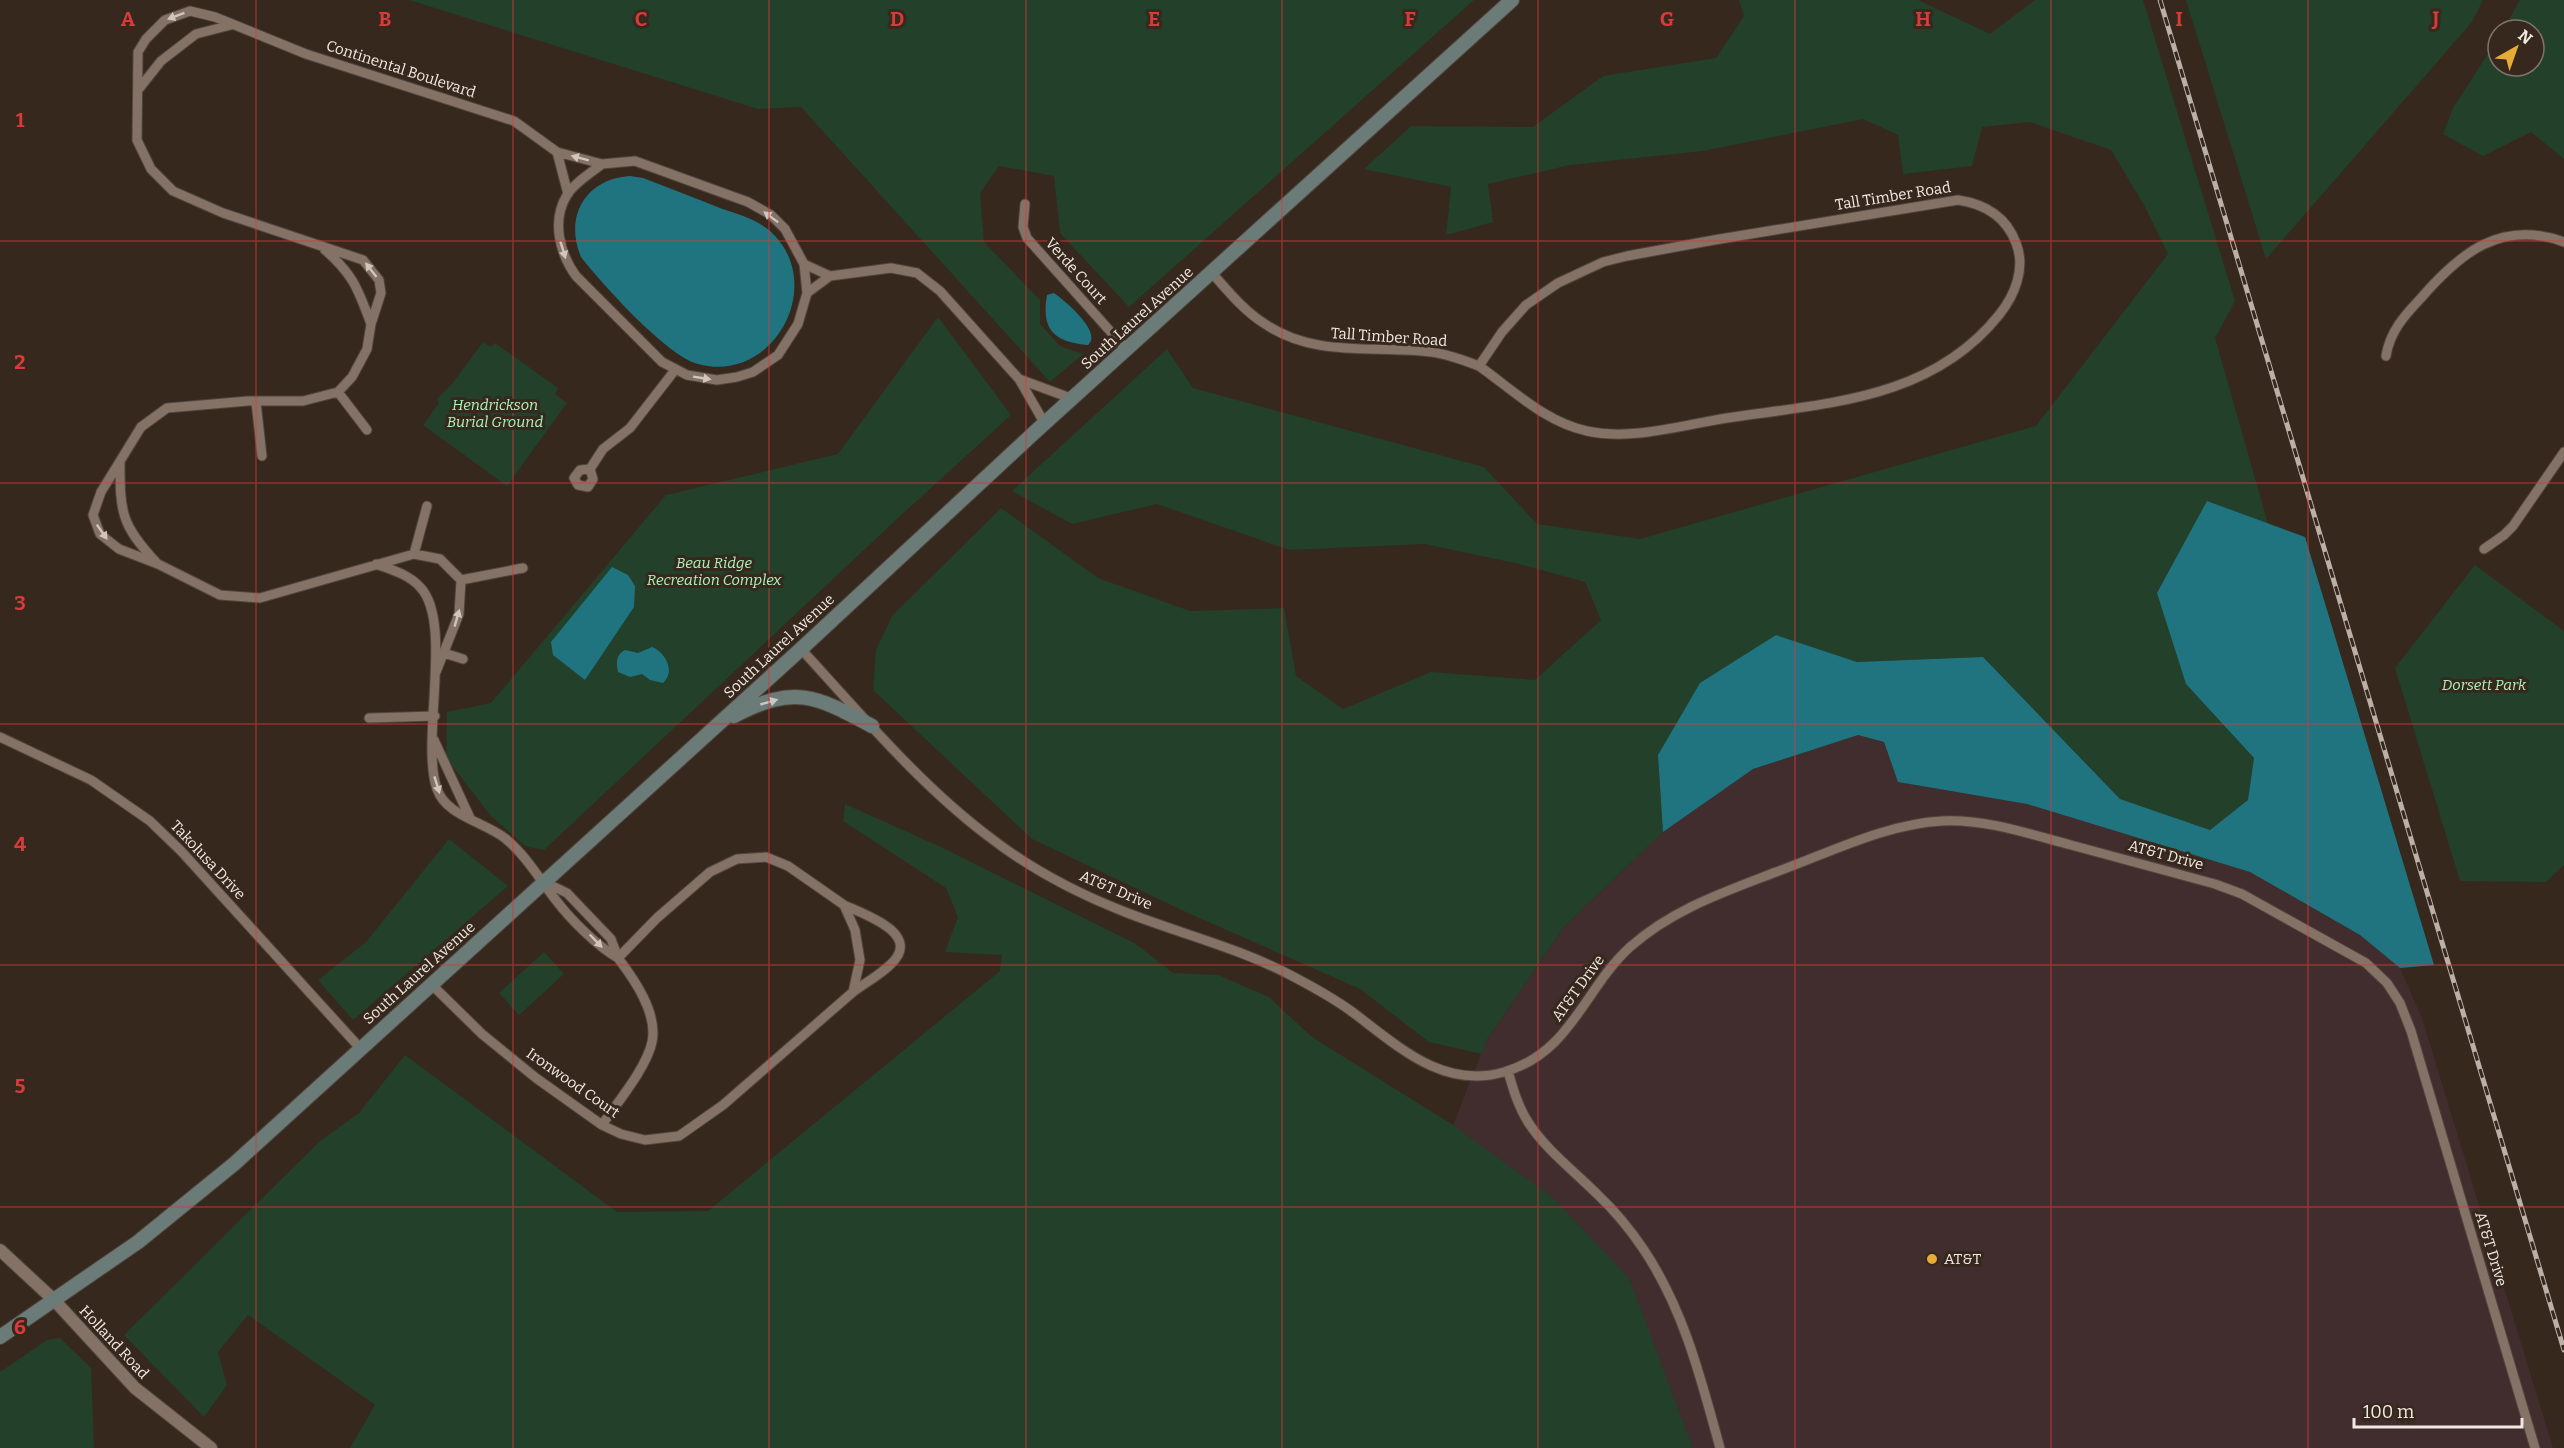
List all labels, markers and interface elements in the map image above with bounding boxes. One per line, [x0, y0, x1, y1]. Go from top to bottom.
text: A [121, 7, 136, 31]
text: B [379, 7, 392, 31]
text: C [635, 7, 647, 31]
text: D [890, 7, 904, 31]
text: E [1148, 7, 1160, 31]
text: F [1404, 7, 1416, 31]
text: G [1660, 7, 1674, 31]
text: H [1915, 7, 1931, 31]
text: I [2175, 7, 2183, 31]
text: J [2432, 7, 2440, 31]
one-way arrow [166, 11, 184, 21]
north arrow [2486, 18, 2546, 78]
text: N [2514, 26, 2536, 48]
street label: Continental Boulevard [324, 36, 478, 102]
text: 1 [16, 108, 25, 132]
one-way arrow [570, 153, 589, 163]
street label: Tall Timber Road [1834, 178, 1952, 214]
one-way arrow [763, 211, 779, 223]
street label: Verde Court [1041, 234, 1111, 308]
one-way arrow [559, 241, 568, 259]
one-way arrow [365, 262, 377, 278]
street label: South Laurel Avenue [1077, 263, 1197, 373]
street label: Tall Timber Road [1330, 324, 1448, 350]
text: 2 [14, 350, 26, 374]
one-way arrow [693, 373, 712, 382]
park label: Hendrickson Burial Ground [447, 396, 543, 431]
one-way arrow [96, 524, 108, 540]
park label: Beau Ridge Recreation Complex [647, 554, 782, 589]
street label: South Laurel Avenue [720, 590, 838, 702]
text: 3 [14, 591, 26, 615]
one-way arrow [453, 609, 462, 627]
park label: Dorsett Park [2442, 676, 2527, 694]
one-way arrow [760, 697, 778, 706]
one-way arrow [433, 776, 442, 794]
street label: Takolusa Drive [167, 817, 249, 903]
text: 4 [14, 832, 26, 856]
street label: AT&T Drive [2126, 836, 2206, 874]
street label: AT&T Drive [1077, 867, 1155, 913]
street label: South Laurel Avenue [359, 918, 479, 1028]
one-way arrow [589, 934, 603, 949]
street label: AT&T Drive [1548, 951, 1608, 1025]
street label: Ironwood Court [523, 1044, 623, 1122]
text: 5 [15, 1074, 26, 1098]
street label: AT&T Drive [2471, 1209, 2511, 1289]
place label: AT&T [1944, 1250, 1982, 1268]
marker: AT&T [1925, 1252, 1939, 1266]
street label: Holland Road [75, 1302, 153, 1382]
text: 6 [14, 1315, 26, 1339]
scale bar [2354, 1391, 2522, 1429]
text: 100 m [2363, 1401, 2414, 1423]

